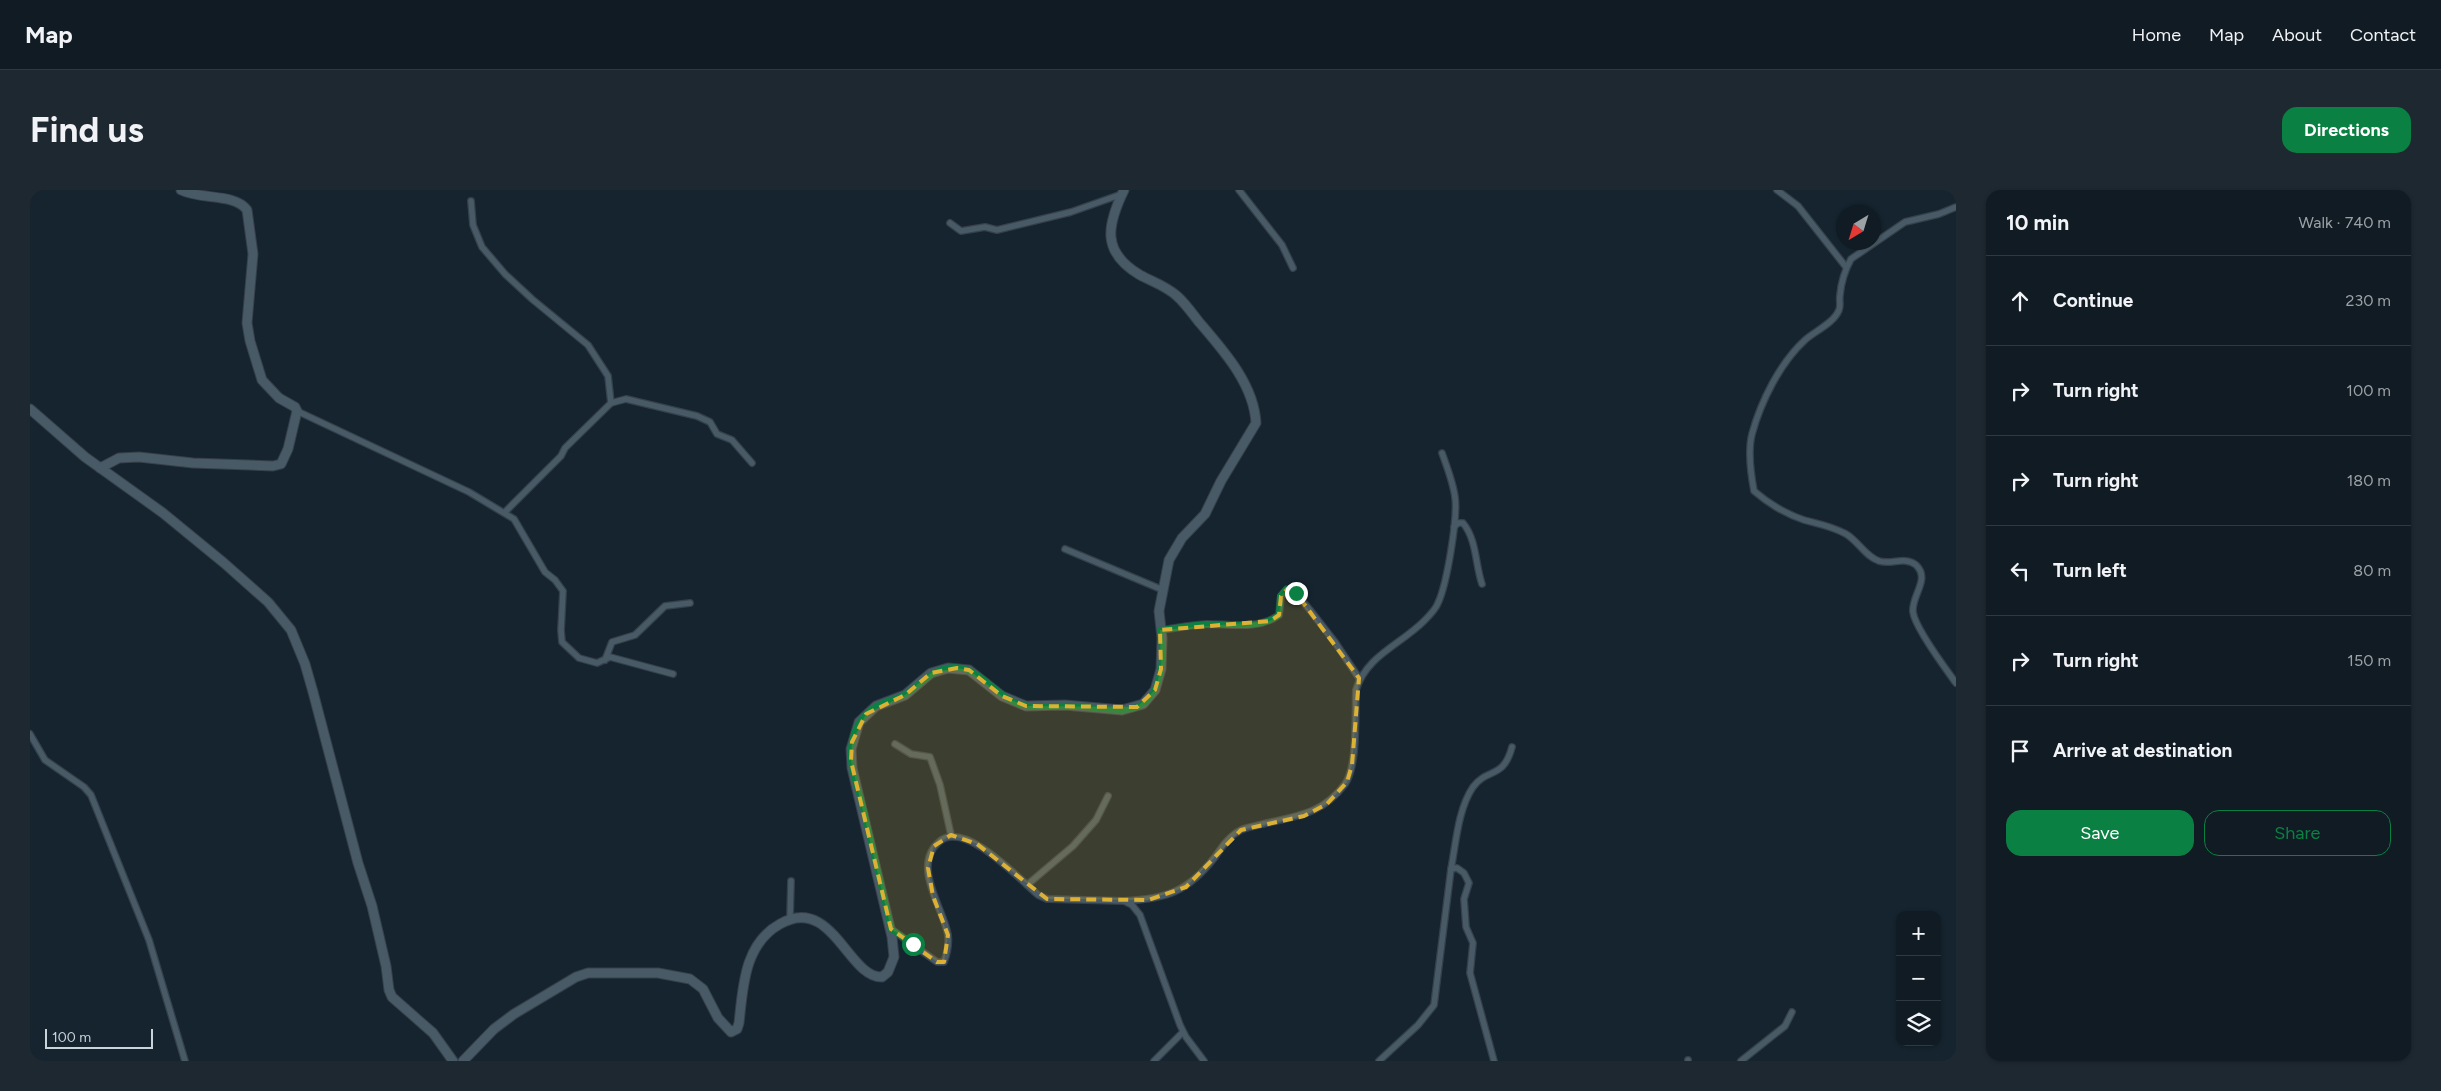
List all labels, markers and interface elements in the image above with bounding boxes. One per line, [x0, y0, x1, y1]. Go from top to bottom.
text: Map [25, 20, 73, 49]
text: Home [2132, 24, 2181, 46]
text: Map [2209, 24, 2244, 46]
text: About [2272, 24, 2322, 46]
text: Contact [2350, 24, 2416, 46]
button: Directions [2282, 107, 2411, 153]
text: Find us [30, 109, 144, 151]
north arrow [1836, 205, 1881, 250]
text: 10 min [2006, 210, 2069, 235]
text: Walk · 740 m [2299, 213, 2391, 232]
icon: ahead [2006, 287, 2034, 315]
text: Continue [2053, 289, 2133, 312]
text: 230 m [2346, 291, 2391, 310]
icon: right [2006, 377, 2034, 405]
text: Turn right [2053, 379, 2139, 402]
text: 100 m [2346, 381, 2391, 400]
icon: right [2006, 467, 2034, 495]
text: Turn right [2053, 469, 2139, 492]
text: 180 m [2347, 471, 2391, 490]
icon: left [2006, 557, 2034, 585]
text: Turn left [2053, 559, 2127, 582]
text: 80 m [2353, 561, 2391, 580]
route end [1285, 582, 1308, 605]
icon: right [2006, 647, 2034, 675]
text: Turn right [2053, 649, 2139, 672]
text: 150 m [2347, 651, 2391, 670]
icon: arrive [2006, 737, 2034, 765]
text: Arrive at destination [2053, 739, 2232, 762]
button: Save [2006, 810, 2194, 856]
button: Share [2204, 810, 2391, 856]
map controls [1896, 911, 1941, 1046]
button: + [1896, 911, 1941, 956]
route start [902, 933, 925, 956]
button: − [1896, 956, 1941, 1001]
button: layers [1896, 1001, 1941, 1046]
scale bar [45, 1026, 152, 1049]
text: 100 m [52, 1029, 91, 1046]

